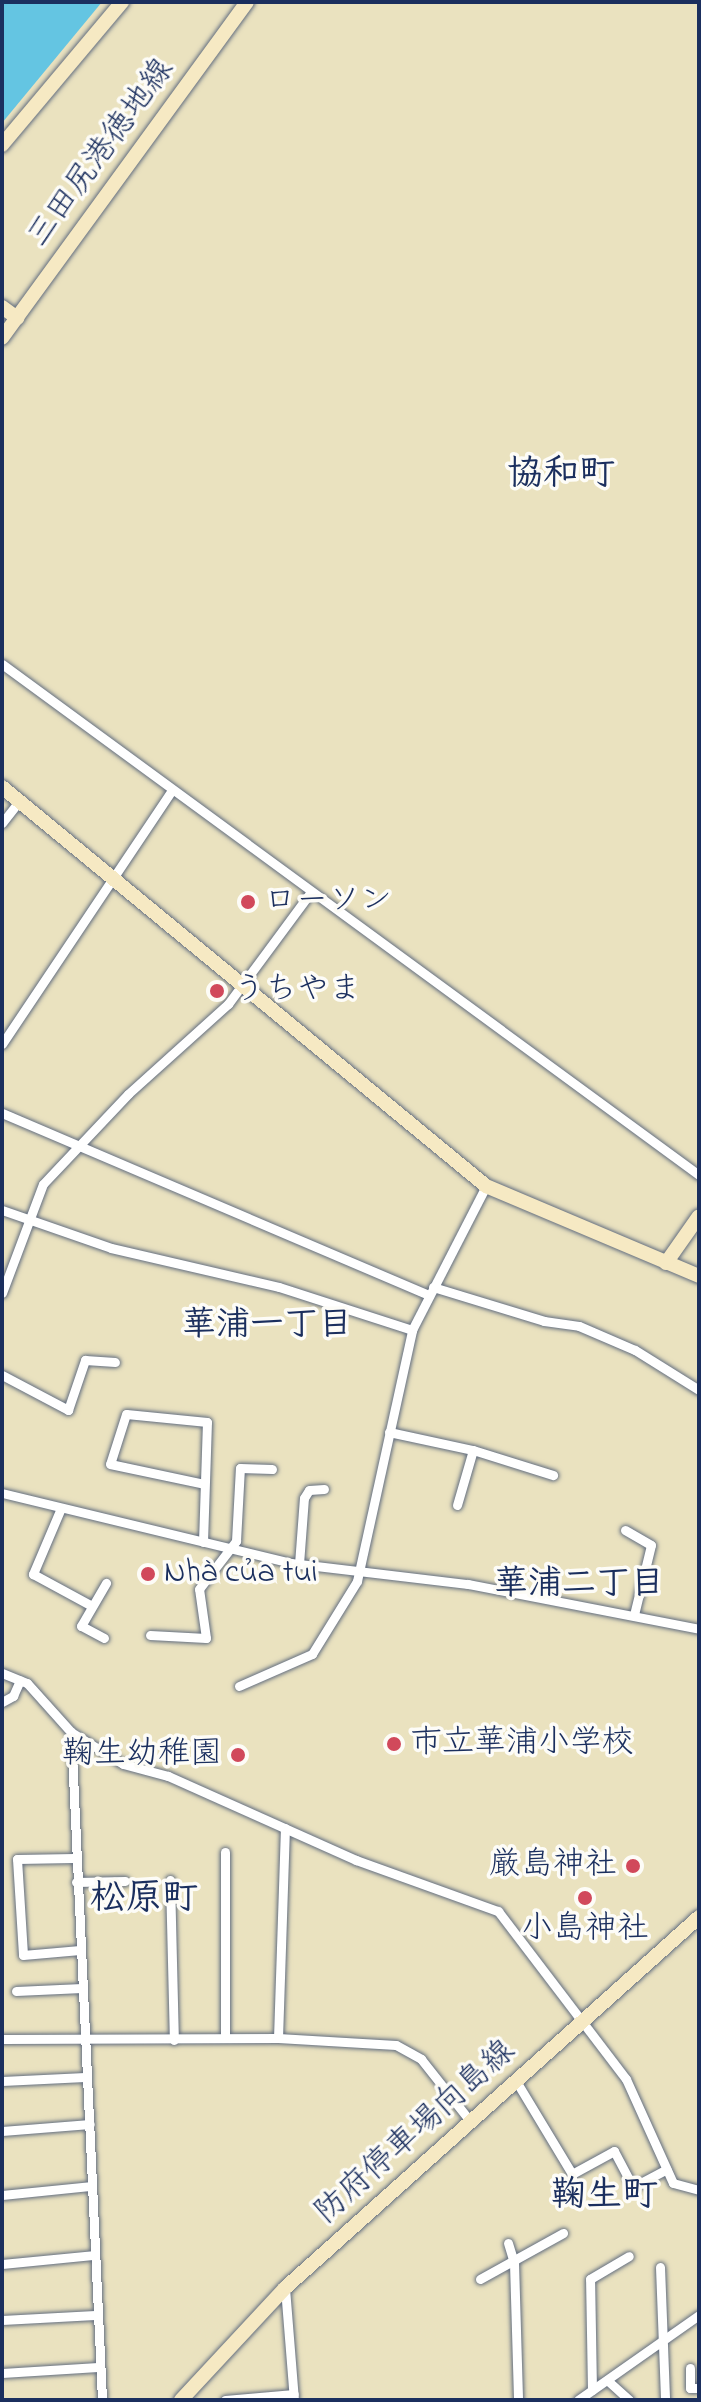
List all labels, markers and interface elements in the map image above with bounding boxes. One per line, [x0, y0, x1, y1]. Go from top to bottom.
street label: 三田尻港徳地線 [21, 52, 183, 256]
district label: 協和町 [507, 454, 615, 498]
place label: ローソン [264, 883, 392, 921]
marker: ローソン [239, 893, 257, 911]
place label: うちやま [233, 972, 361, 1010]
marker: うちやま [208, 982, 226, 1000]
district label: 華浦一丁目 [182, 1307, 352, 1347]
place label: Nhà của tui [164, 1555, 317, 1593]
marker: Nhà của tui [139, 1565, 157, 1583]
district label: 華浦二丁目 [494, 1566, 664, 1606]
place label: 市立華浦小学校 [410, 1725, 634, 1763]
marker: 市立華浦小学校 [385, 1735, 403, 1753]
place label: 鞠生幼稚園 [62, 1736, 222, 1774]
marker: 鞠生幼稚園 [229, 1746, 247, 1764]
place label: 厳島神社 [489, 1847, 617, 1885]
marker: 厳島神社 [624, 1857, 642, 1875]
district label: 松原町 [90, 1878, 198, 1922]
marker: 小島神社 [576, 1889, 594, 1907]
place label: 小島神社 [521, 1911, 649, 1949]
street label: 防府停車場向島線 [308, 2033, 524, 2233]
district label: 鞠生町 [550, 2175, 658, 2219]

